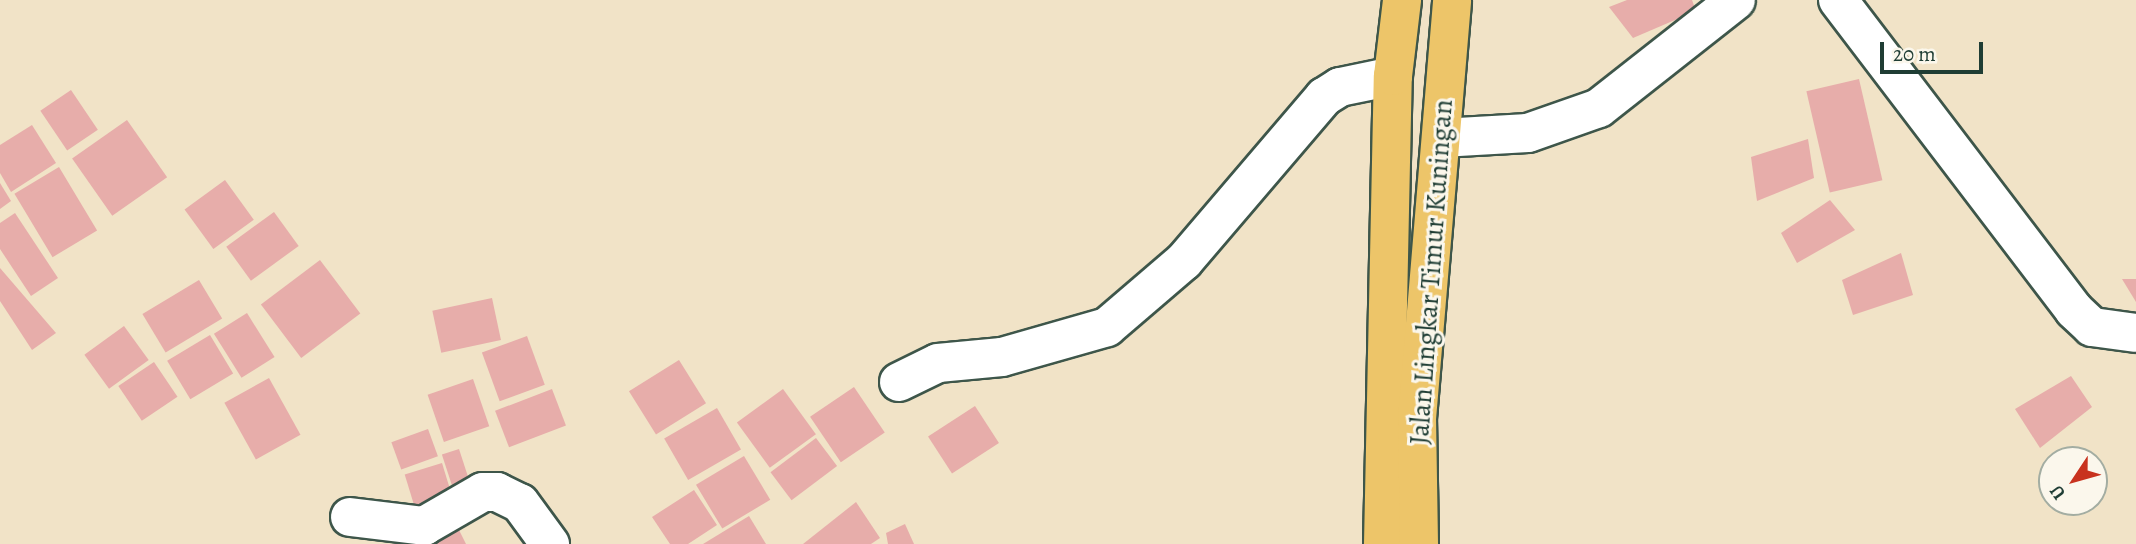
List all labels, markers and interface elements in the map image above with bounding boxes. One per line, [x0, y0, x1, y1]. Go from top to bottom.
scale bar [1884, 28, 1987, 72]
text: 20 m [1893, 40, 1936, 68]
street label: Jalan Lingkar Timur Kuningan [1402, 98, 1460, 446]
north arrow [2038, 446, 2108, 516]
text: U [2043, 479, 2072, 505]

